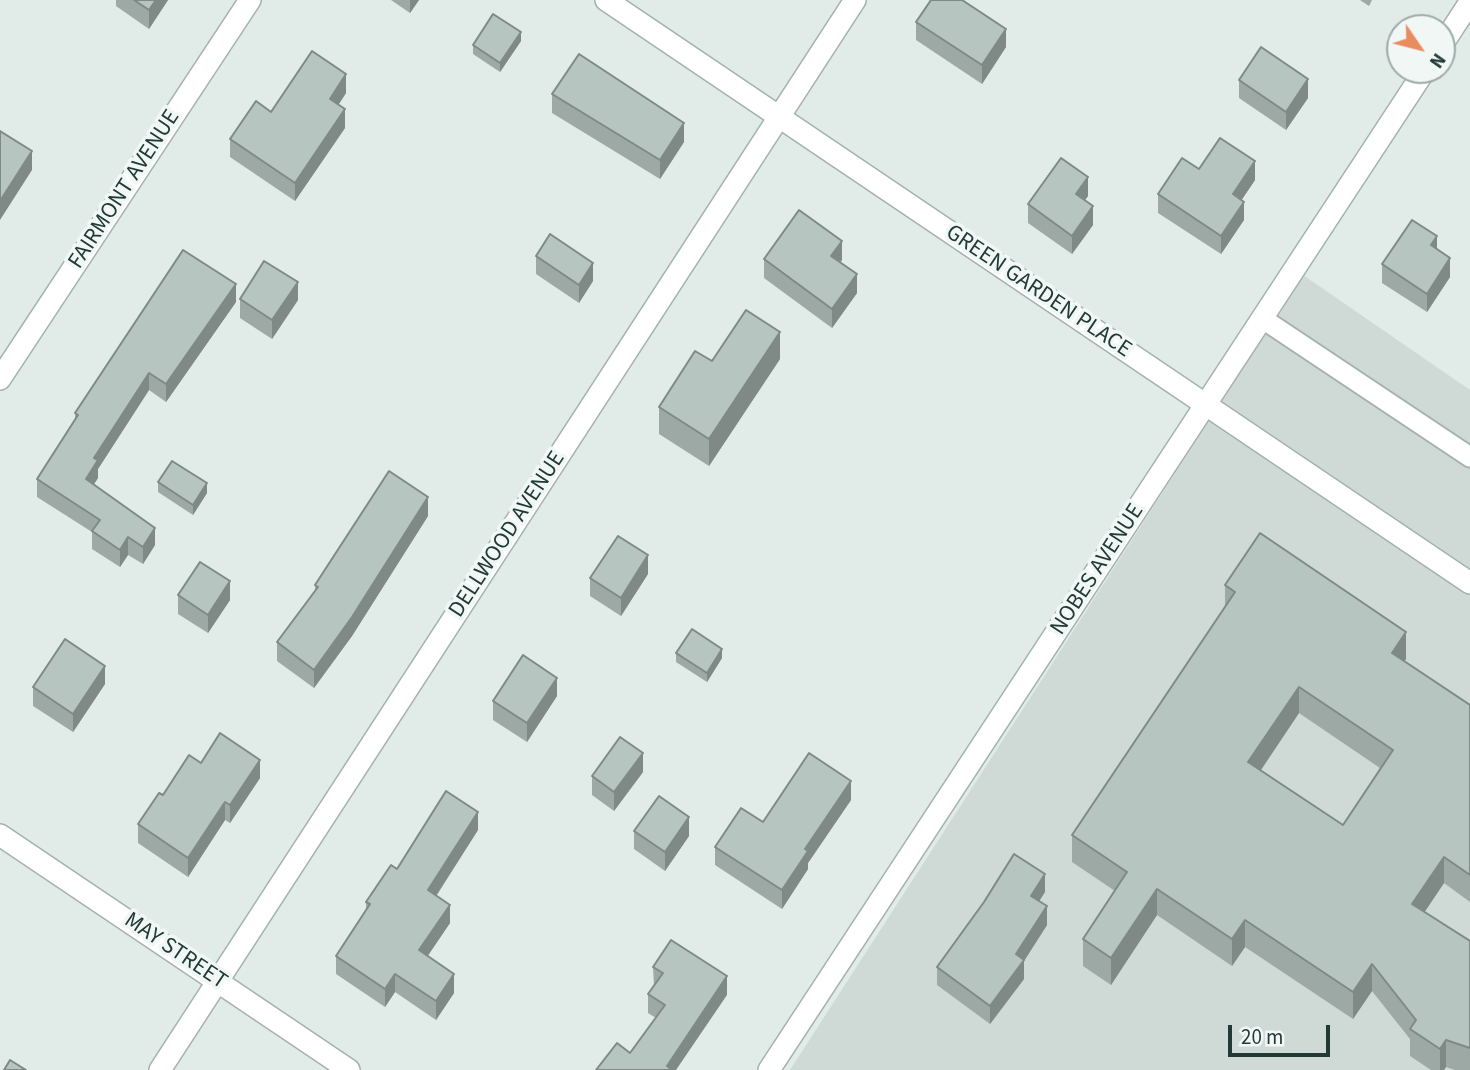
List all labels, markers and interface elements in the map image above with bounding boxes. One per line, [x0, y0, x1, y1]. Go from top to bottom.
north arrow [1386, 14, 1456, 84]
text: N [1422, 47, 1452, 73]
street label: FAIRMONT AVENUE [63, 105, 187, 275]
street label: GREEN GARDEN PLACE [940, 220, 1136, 364]
street label: DELLWOOD AVENUE [444, 447, 572, 623]
street label: NOBES AVENUE [1045, 499, 1151, 641]
street label: MAY STREET [118, 907, 232, 997]
scale bar [1232, 1010, 1334, 1054]
text: 20 m [1241, 1022, 1283, 1052]

